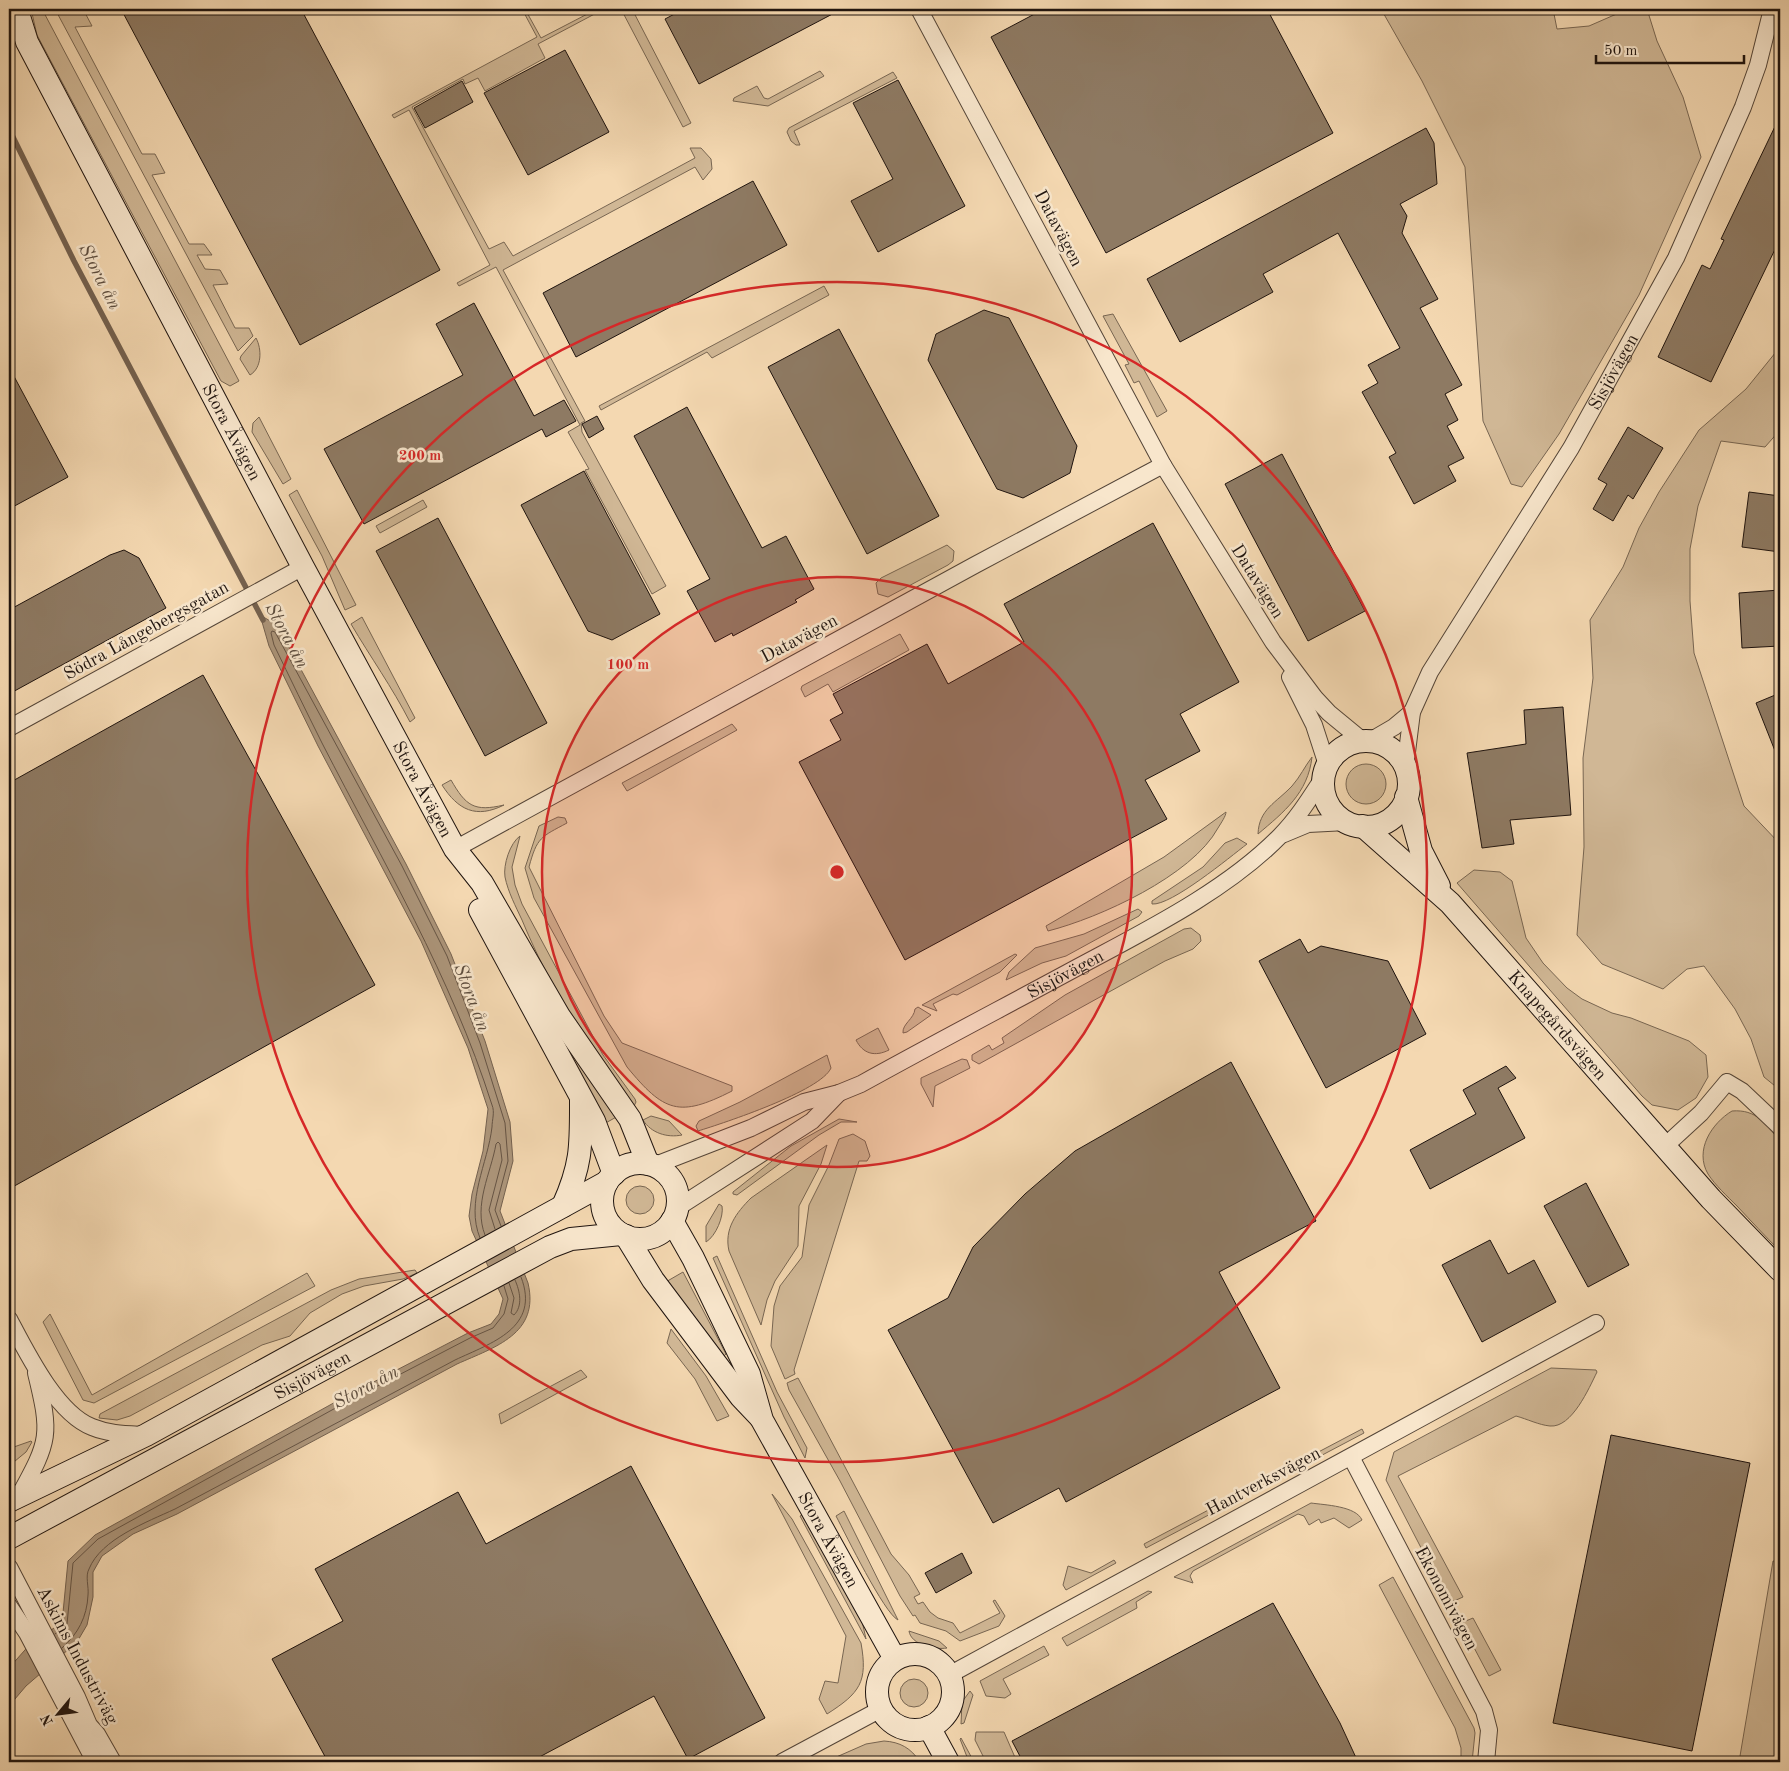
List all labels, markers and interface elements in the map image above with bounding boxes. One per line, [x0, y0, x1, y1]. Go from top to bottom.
scale bar [1596, 32, 1744, 64]
text: 50 m [1604, 44, 1638, 59]
street label: Datavägen [1031, 187, 1086, 270]
water label: Stora ån [74, 241, 123, 313]
street label: Sisjövägen [1586, 331, 1642, 413]
street label: Stora Åvägen [198, 381, 264, 484]
text: 200 m [399, 449, 441, 464]
street label: Datavägen [1227, 541, 1287, 622]
street label: Södra Långebergsgatan [61, 578, 232, 684]
water label: Stora ån [261, 600, 311, 672]
street label: Datavägen [758, 611, 841, 666]
text: 100 m [607, 658, 649, 673]
street label: Stora Åvägen [389, 738, 455, 841]
centre of rings [828, 863, 846, 881]
street label: Sisjövägen [1024, 947, 1107, 1003]
water label: Stora ån [449, 961, 492, 1035]
street label: Knapegårdsvägen [1504, 968, 1610, 1084]
street label: Sisjövägen [271, 1348, 354, 1404]
water label: Stora ån [330, 1363, 402, 1413]
street label: Hantverksvägen [1203, 1444, 1324, 1520]
street label: Stora Åvägen [794, 1489, 862, 1591]
street label: Ekonomivägen [1411, 1544, 1481, 1654]
street label: Askims Industriväg [33, 1584, 121, 1728]
north arrow [32, 1688, 82, 1738]
text: N [39, 1711, 56, 1728]

